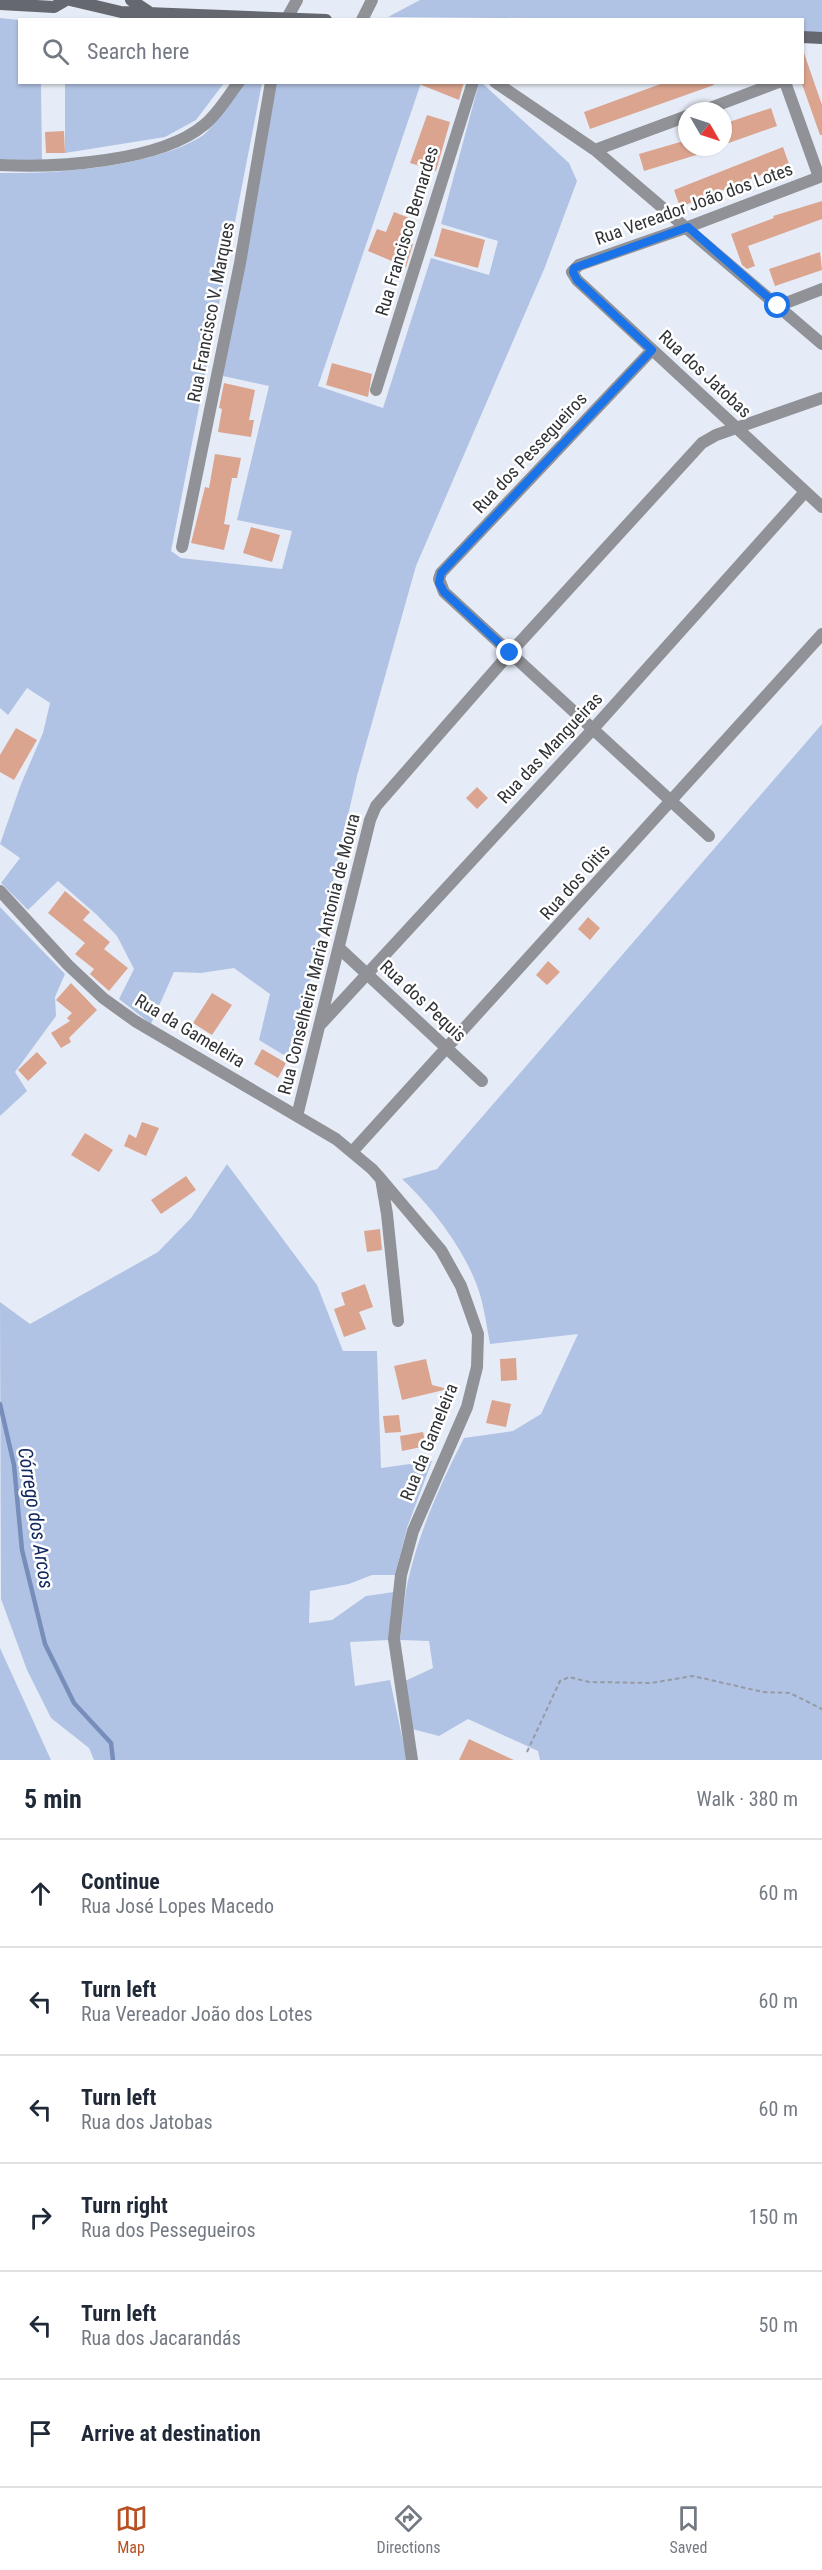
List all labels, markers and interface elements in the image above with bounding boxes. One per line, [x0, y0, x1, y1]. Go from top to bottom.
search box [18, 18, 804, 84]
icon: search [39, 35, 72, 68]
text: Search here [87, 39, 189, 64]
north arrow [678, 102, 732, 156]
street label: Rua Francisco Bernardes [371, 144, 442, 318]
street label: Rua Vereador João dos Lotes [592, 158, 795, 249]
street label: Rua Francisco V. Marques [183, 220, 238, 404]
route start [764, 292, 790, 318]
street label: Rua dos Jatobas [655, 326, 756, 422]
street label: Rua dos Pessegueiros [468, 388, 591, 517]
route end [496, 639, 522, 665]
street label: Rua das Mangueiras [493, 688, 606, 807]
street label: Rua Conselheira Maria Antonia de Moura [273, 811, 364, 1097]
street label: Rua dos Oitis [535, 840, 614, 924]
street label: Rua dos Pequis [376, 956, 471, 1046]
street label: Rua da Gameleira [132, 990, 249, 1072]
street label: Rua da Gameleira [395, 1380, 462, 1503]
water label: Córrego dos Arcos [13, 1446, 59, 1590]
text: 5 min [24, 1784, 82, 1814]
text: Walk · 380 m [697, 1787, 798, 1811]
text: Continue [81, 1869, 160, 1894]
icon: ahead [24, 1877, 57, 1910]
text: 60 m [759, 1881, 798, 1905]
text: Rua José Lopes Macedo [81, 1894, 274, 1918]
text: Turn left [81, 1977, 156, 2002]
icon: left [24, 1985, 57, 2018]
text: 60 m [759, 1989, 798, 2013]
text: Rua Vereador João dos Lotes [81, 2002, 313, 2026]
text: Turn left [81, 2085, 156, 2110]
icon: left [24, 2093, 57, 2126]
text: 60 m [759, 2097, 798, 2121]
text: Rua dos Jatobas [81, 2110, 213, 2134]
text: Turn right [81, 2193, 168, 2218]
icon: right [24, 2201, 57, 2234]
text: 150 m [749, 2205, 798, 2229]
text: Rua dos Pessegueiros [81, 2218, 256, 2242]
text: Turn left [81, 2301, 156, 2326]
icon: left [24, 2309, 57, 2342]
text: 50 m [759, 2313, 798, 2337]
text: Rua dos Jacarandás [81, 2326, 241, 2350]
icon: arrive [24, 2417, 57, 2450]
text: Arrive at destination [81, 2421, 261, 2446]
tab: Map [115, 2502, 148, 2557]
tab: Directions [377, 2502, 440, 2557]
tab: Saved [669, 2502, 707, 2557]

